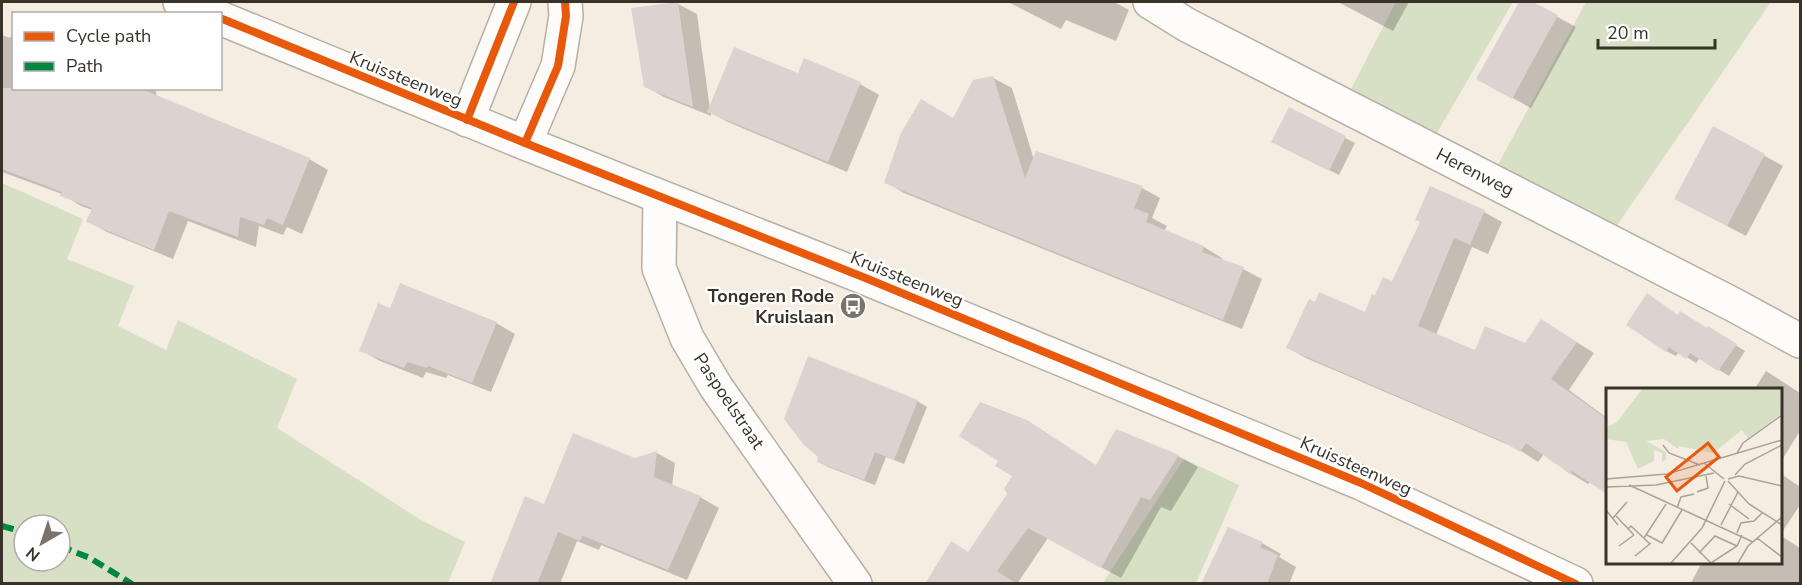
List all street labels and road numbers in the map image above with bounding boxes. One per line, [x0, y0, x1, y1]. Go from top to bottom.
street label: Kruissteenweg [346, 45, 466, 113]
street label: Herenweg [1432, 142, 1518, 202]
street label: Kruissteenweg [847, 245, 967, 313]
street label: Paspoelstraat [688, 348, 770, 454]
street label: Kruissteenweg [1296, 431, 1416, 501]

